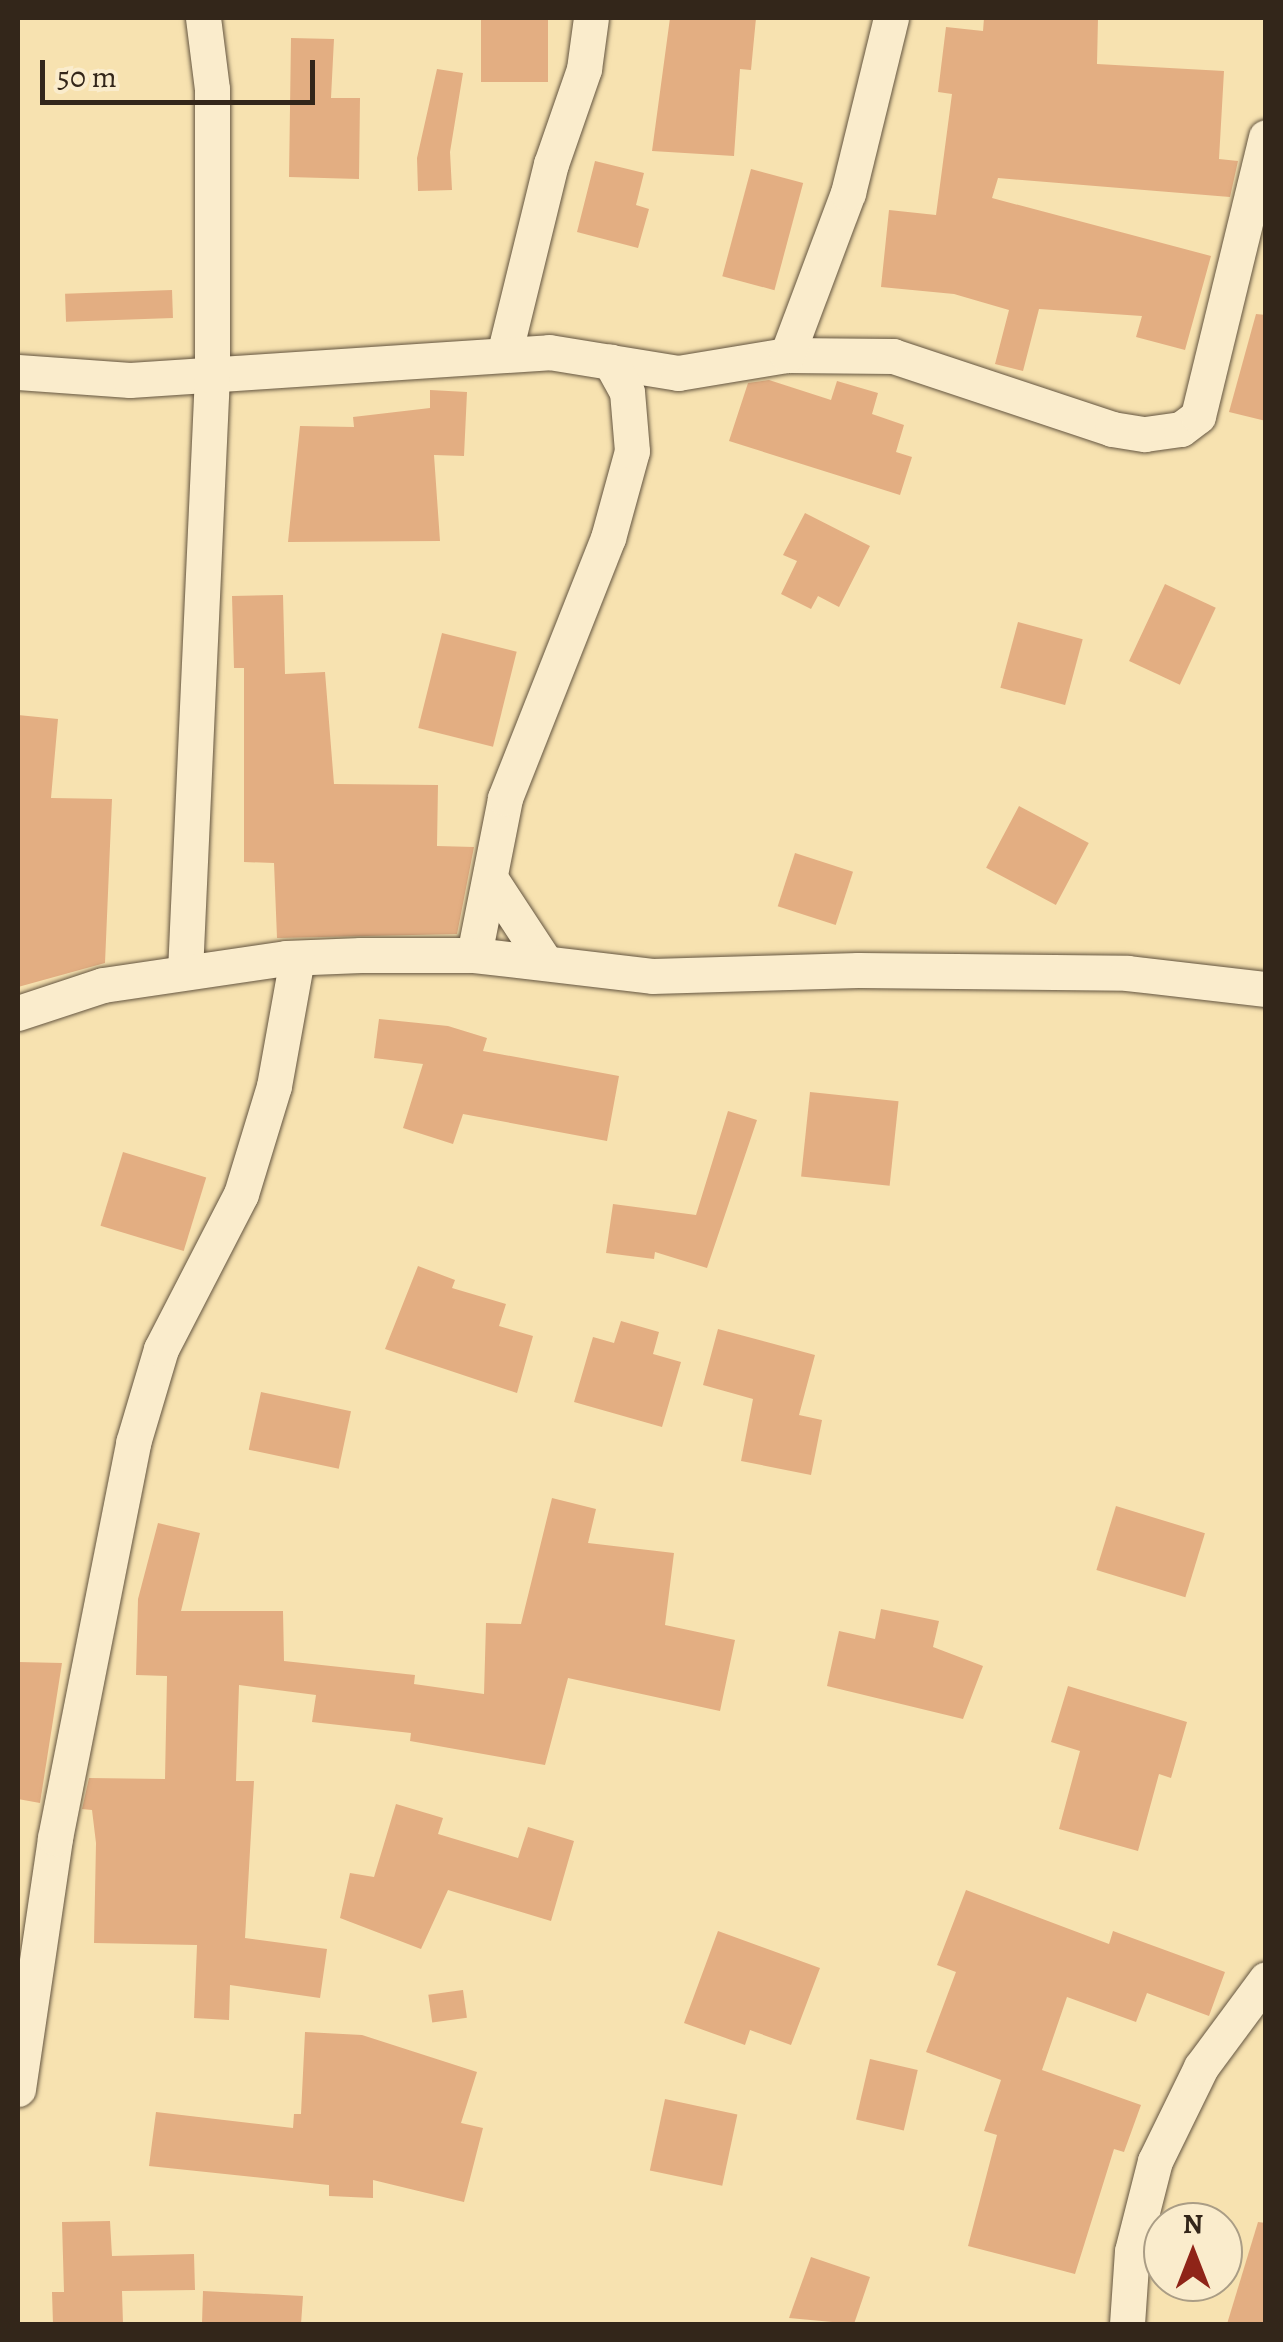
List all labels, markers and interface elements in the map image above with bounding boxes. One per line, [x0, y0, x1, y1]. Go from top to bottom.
scale bar [45, 40, 320, 102]
text: 50 m [57, 57, 117, 97]
north arrow [1143, 2202, 1243, 2302]
text: N [1183, 2205, 1203, 2243]

